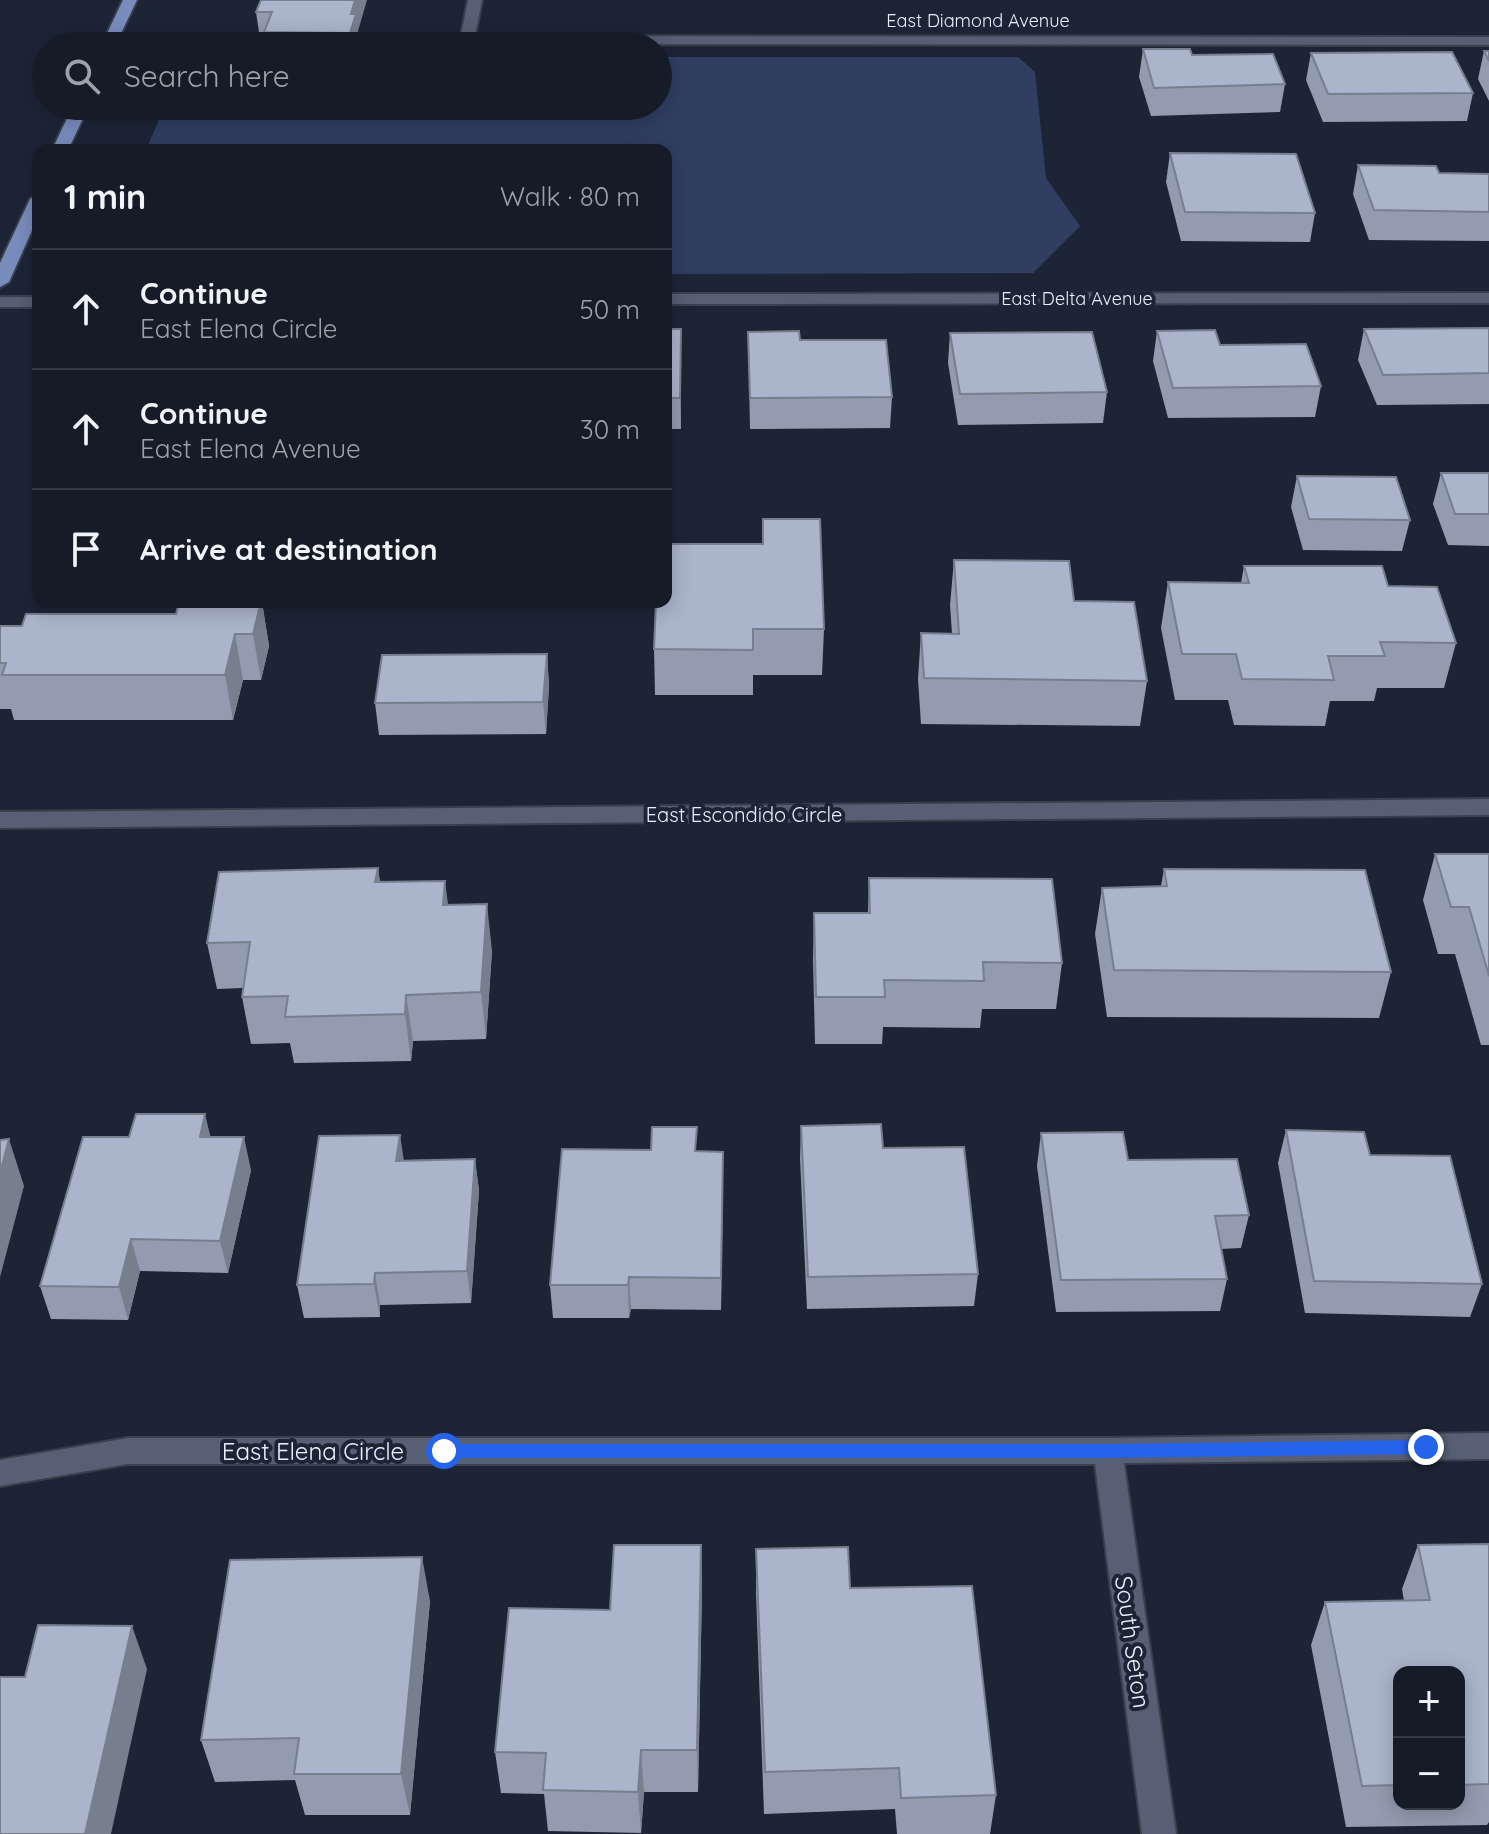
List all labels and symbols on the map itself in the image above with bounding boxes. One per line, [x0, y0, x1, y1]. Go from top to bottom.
street label: East Diamond Avenue [886, 9, 1070, 32]
street label: East Delta Avenue [1001, 287, 1153, 310]
street label: East Escondido Circle [646, 802, 842, 827]
route end [1408, 1429, 1444, 1465]
route start [426, 1433, 462, 1469]
street label: East Elena Circle [222, 1436, 404, 1466]
street label: South Seton [1109, 1574, 1157, 1710]

